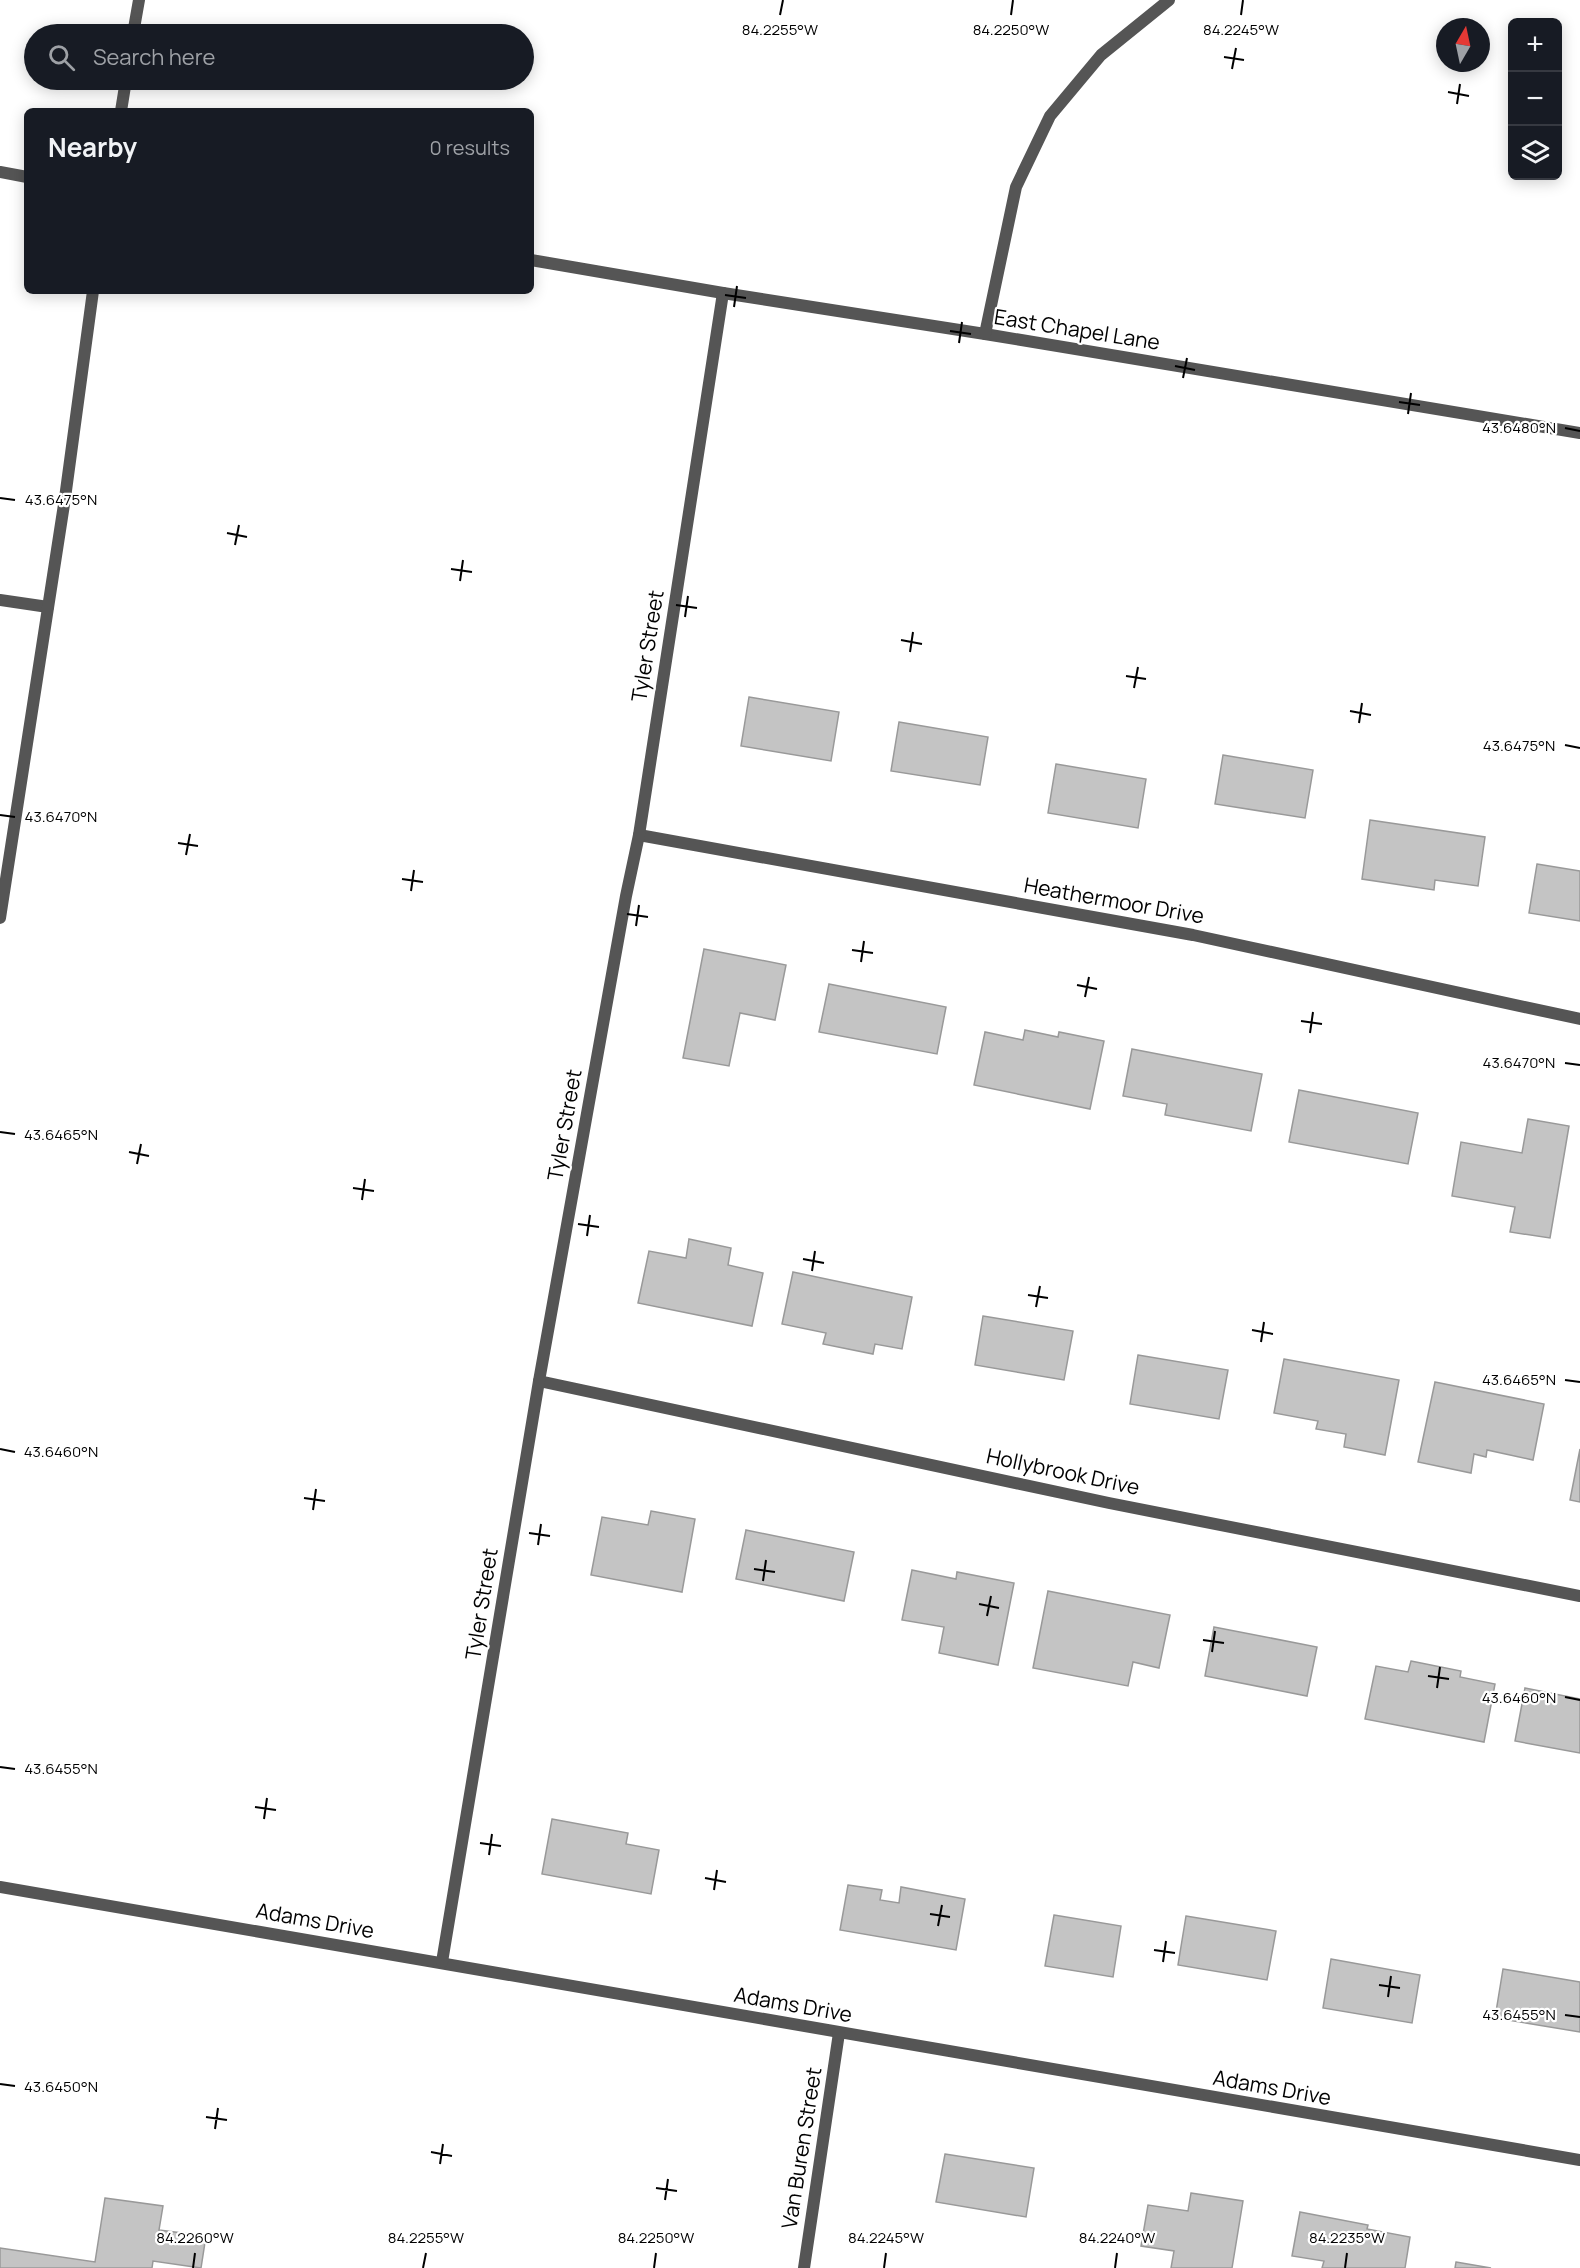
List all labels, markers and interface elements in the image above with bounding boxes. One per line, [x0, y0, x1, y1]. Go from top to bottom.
north arrow [1436, 18, 1490, 72]
map controls [1508, 18, 1562, 180]
button: + [1508, 18, 1562, 72]
text: 84.2255°W [742, 19, 818, 40]
text: 84.2250°W [973, 19, 1049, 40]
text: 84.2245°W [1203, 19, 1279, 40]
search box [24, 24, 534, 90]
icon: search [45, 41, 78, 74]
text: Search here [93, 42, 215, 72]
button: − [1508, 72, 1562, 126]
button: layers [1508, 126, 1562, 180]
text: Nearby [48, 129, 137, 165]
text: 0 results [430, 134, 510, 161]
street label: East Chapel Lane [992, 302, 1162, 356]
text: 43.6480°N [1482, 417, 1556, 438]
text: 43.6475°N [25, 489, 97, 510]
street label: Tyler Street [624, 588, 670, 704]
text: 43.6475°N [1483, 735, 1555, 756]
text: 43.6470°N [25, 806, 97, 827]
street label: Heathermoor Drive [1022, 870, 1206, 930]
text: 43.6470°N [1483, 1052, 1555, 1073]
street label: Tyler Street [540, 1067, 588, 1183]
text: 43.6465°N [24, 1124, 98, 1145]
text: 43.6465°N [1482, 1369, 1556, 1390]
text: 43.6460°N [24, 1441, 98, 1462]
street label: Hollybrook Drive [984, 1441, 1142, 1501]
street label: Tyler Street [458, 1546, 504, 1662]
text: 43.6460°N [1482, 1687, 1556, 1708]
text: 43.6455°N [24, 1758, 98, 1779]
street label: Adams Drive [254, 1896, 376, 1944]
street label: Adams Drive [732, 1980, 854, 2028]
text: 43.6455°N [1482, 2004, 1556, 2025]
street label: Adams Drive [1211, 2063, 1333, 2111]
street label: Van Buren Street [774, 2065, 828, 2231]
text: 43.6450°N [24, 2076, 98, 2097]
text: 84.2260°W [156, 2227, 234, 2248]
text: 84.2255°W [388, 2227, 464, 2248]
text: 84.2250°W [618, 2227, 694, 2248]
text: 84.2245°W [848, 2227, 924, 2248]
text: 84.2240°W [1079, 2227, 1155, 2248]
text: 84.2235°W [1309, 2227, 1385, 2248]

